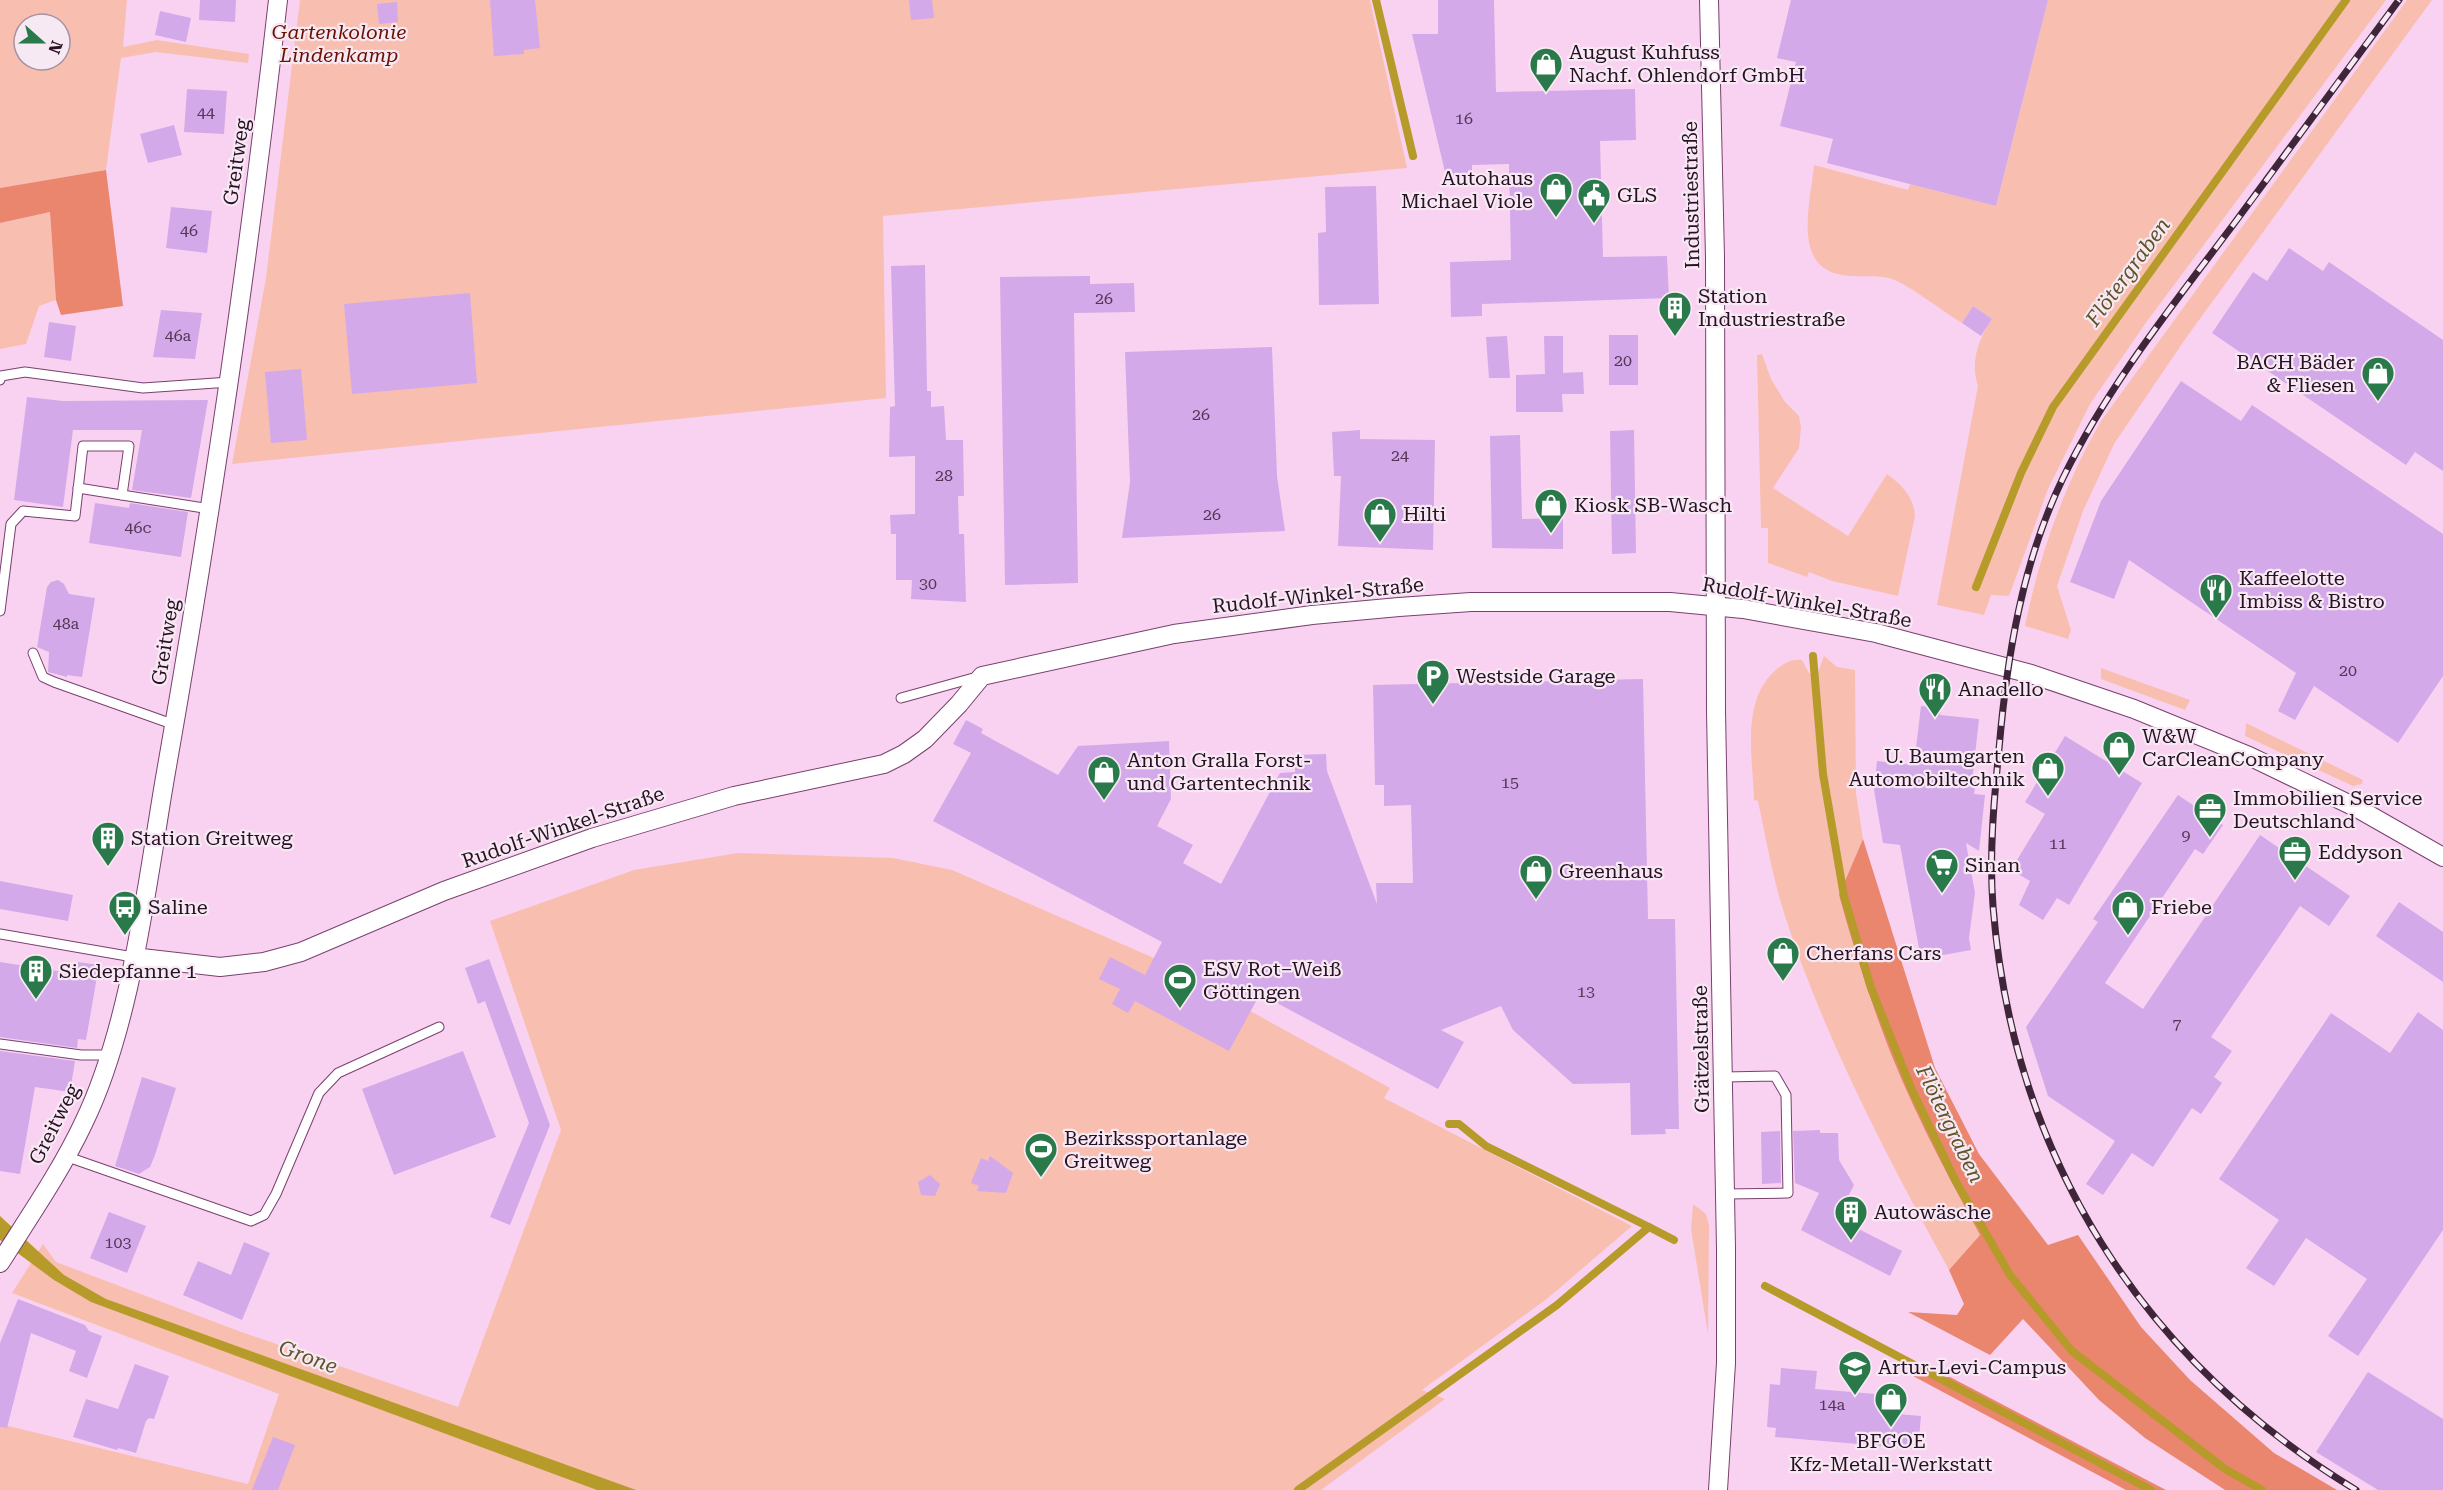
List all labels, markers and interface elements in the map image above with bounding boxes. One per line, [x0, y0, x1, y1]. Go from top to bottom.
north arrow [12, 12, 72, 72]
park label: Gartenkolonie Lindenkamp [272, 20, 406, 67]
text: N [44, 38, 67, 56]
place label: August Kuhfuss Nachf. Ohlendorf GmbH [1569, 40, 1805, 87]
shop icon: August Kuhfuss Nachf. Ohlendorf GmbH [1528, 46, 1564, 93]
house number: 44 [197, 103, 215, 122]
house number: 16 [1455, 109, 1473, 128]
street label: Greitweg [218, 117, 254, 207]
street label: Industriestraße [1678, 121, 1704, 269]
place label: Autohaus Michael Viole [1401, 166, 1533, 213]
shop icon: Autohaus Michael Viole [1538, 171, 1574, 218]
public building icon: GLS [1576, 177, 1612, 224]
place label: GLS [1617, 183, 1657, 207]
water label: Flötergraben [2080, 213, 2175, 331]
house number: 46 [180, 221, 198, 240]
place label: Station Industriestraße [1698, 284, 1846, 331]
house number: 26 [1095, 289, 1113, 308]
building icon: Station Industriestraße [1657, 290, 1693, 337]
house number: 46a [165, 326, 192, 345]
place label: BACH Bäder & Fliesen [2236, 350, 2355, 397]
house number: 20 [1614, 351, 1632, 370]
shop icon: BACH Bäder & Fliesen [2360, 355, 2396, 402]
house number: 26 [1192, 405, 1210, 424]
house number: 24 [1391, 446, 1409, 465]
house number: 28 [935, 466, 953, 485]
shop icon: Kiosk SB-Wasch [1533, 487, 1569, 534]
place label: Kiosk SB-Wasch [1574, 493, 1732, 517]
shop icon: Hilti [1362, 496, 1398, 543]
place label: Hilti [1403, 502, 1446, 526]
house number: 26 [1203, 505, 1221, 524]
house number: 46c [125, 518, 151, 537]
place label: Kaffeelotte Imbiss & Bistro [2239, 566, 2385, 613]
street label: Rudolf-Winkel-Straße [1211, 572, 1425, 618]
street label: Rudolf-Winkel-Straße [1700, 572, 1914, 632]
restaurant icon: Kaffeelotte Imbiss & Bistro [2198, 572, 2234, 619]
house number: 30 [919, 574, 937, 593]
street label: Greitweg [146, 596, 184, 687]
house number: 48a [53, 614, 80, 633]
parking icon: Westside Garage [1415, 658, 1451, 705]
house number: 20 [2339, 661, 2357, 680]
place label: Westside Garage [1456, 664, 1616, 688]
restaurant icon: Anadello [1917, 671, 1953, 718]
place label: Anadello [1958, 677, 2044, 701]
place label: W&W CarCleanCompany [2142, 724, 2324, 771]
shop icon: W&W CarCleanCompany [2101, 729, 2137, 776]
place label: U. Baumgarten Automobiltechnik [1849, 744, 2025, 791]
place label: Anton Gralla Forst- und Gartentechnik [1127, 748, 1312, 795]
shop icon: U. Baumgarten Automobiltechnik [2030, 750, 2066, 797]
shop icon: Anton Gralla Forst- und Gartentechnik [1086, 754, 1122, 801]
house number: 15 [1501, 773, 1519, 792]
street label: Rudolf-Winkel-Straße [459, 781, 667, 873]
place label: Immobilien Service Deutschland [2233, 786, 2423, 833]
office icon: Immobilien Service Deutschland [2192, 791, 2228, 838]
building icon: Station Greitweg [90, 820, 126, 867]
place label: Station Greitweg [131, 826, 293, 850]
house number: 9 [2182, 826, 2191, 845]
house number: 11 [2049, 834, 2067, 853]
office icon: Eddyson [2277, 834, 2313, 881]
place label: Eddyson [2318, 840, 2403, 864]
supermarket icon: Sinan [1924, 847, 1960, 894]
shop icon: Greenhaus [1518, 853, 1554, 900]
place label: Sinan [1965, 853, 2021, 877]
place label: Greenhaus [1559, 859, 1663, 883]
bus stop icon: Saline [107, 889, 143, 936]
shop icon: Friebe [2110, 889, 2146, 936]
place label: Saline [148, 895, 208, 919]
place label: Friebe [2151, 895, 2212, 919]
shop icon: Cherfans Cars [1765, 935, 1801, 982]
place label: Cherfans Cars [1806, 941, 1941, 965]
building icon: Siedepfanne 1 [18, 953, 54, 1000]
place label: ESV Rot–Weìß Göttingen [1203, 957, 1341, 1004]
place label: Siedepfanne 1 [59, 959, 197, 983]
sports icon: ESV Rot–Weìß Göttingen [1162, 962, 1198, 1009]
house number: 13 [1577, 982, 1595, 1001]
street label: Grätzelstraße [1688, 985, 1714, 1113]
house number: 7 [2173, 1014, 2182, 1033]
water label: Flötergraben [1911, 1061, 1989, 1187]
street label: Greitweg [24, 1079, 85, 1168]
place label: Bezirkssportanlage Greitweg [1064, 1126, 1247, 1173]
sports icon: Bezirkssportanlage Greitweg [1023, 1131, 1059, 1178]
building icon: Autowäsche [1833, 1194, 1869, 1241]
place label: Autowäsche [1874, 1200, 1991, 1224]
house number: 103 [105, 1233, 131, 1252]
water label: Grone [275, 1335, 341, 1379]
school or university icon: Artur-Levi-Campus [1837, 1349, 1873, 1396]
place label: Artur-Levi-Campus [1878, 1355, 2066, 1379]
shop icon: BFGOE Kfz-Metall-Werkstatt [1873, 1381, 1909, 1428]
house number: 14a [1819, 1395, 1846, 1414]
place label: BFGOE Kfz-Metall-Werkstatt [1790, 1429, 1993, 1476]

